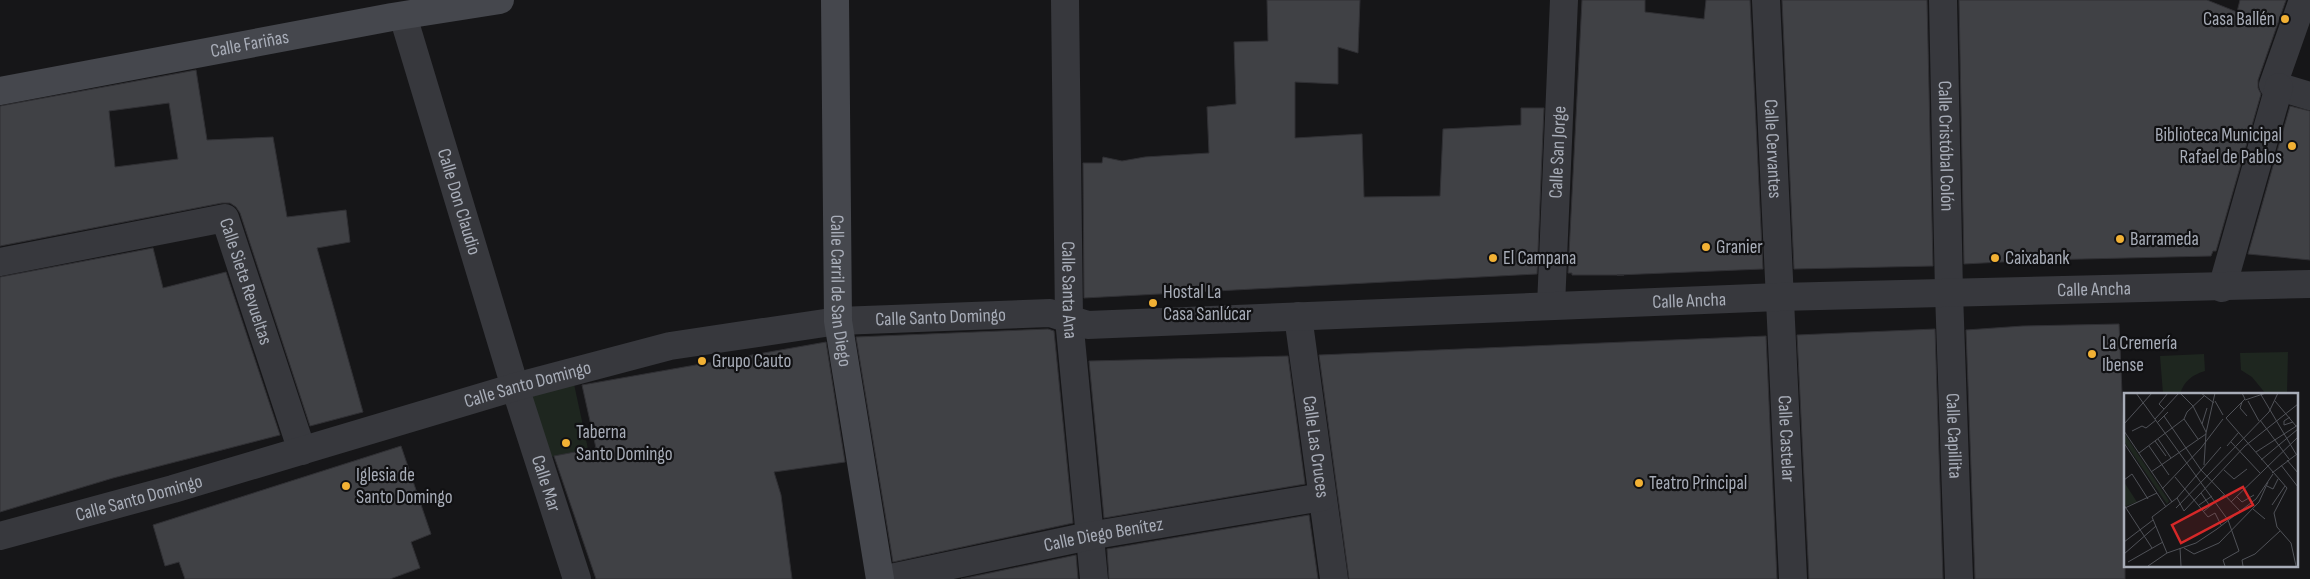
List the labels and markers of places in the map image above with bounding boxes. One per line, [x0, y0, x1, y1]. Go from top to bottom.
place label: Casa Ballén [2203, 8, 2275, 31]
marker: Casa Ballén [2279, 13, 2291, 25]
place label: Biblioteca Municipal Rafael de Pablos [2155, 124, 2282, 169]
marker: Biblioteca Municipal Rafael de Pablos [2286, 140, 2298, 152]
place label: Barrameda [2130, 228, 2199, 251]
marker: Barrameda [2114, 233, 2126, 245]
place label: Granier [1716, 236, 1763, 259]
marker: Granier [1700, 241, 1712, 253]
place label: El Campana [1503, 247, 1576, 270]
place label: Caixabank [2005, 247, 2070, 270]
marker: El Campana [1487, 252, 1499, 264]
marker: Caixabank [1989, 252, 2001, 264]
place label: Hostal La Casa Sanlúcar [1163, 281, 1252, 326]
marker: Hostal La Casa Sanlúcar [1147, 297, 1159, 309]
place label: La Cremería Ibense [2102, 332, 2177, 377]
marker: La Cremería Ibense [2086, 348, 2098, 360]
place label: Grupo Cauto [712, 350, 791, 373]
marker: Grupo Cauto [696, 355, 708, 367]
place label: Taberna Santo Domingo [576, 421, 673, 466]
marker: Taberna Santo Domingo [560, 437, 572, 449]
place label: Iglesia de Santo Domingo [356, 464, 453, 509]
place label: Teatro Principal [1649, 472, 1747, 495]
marker: Teatro Principal [1633, 477, 1645, 489]
marker: Iglesia de Santo Domingo [340, 480, 352, 492]

